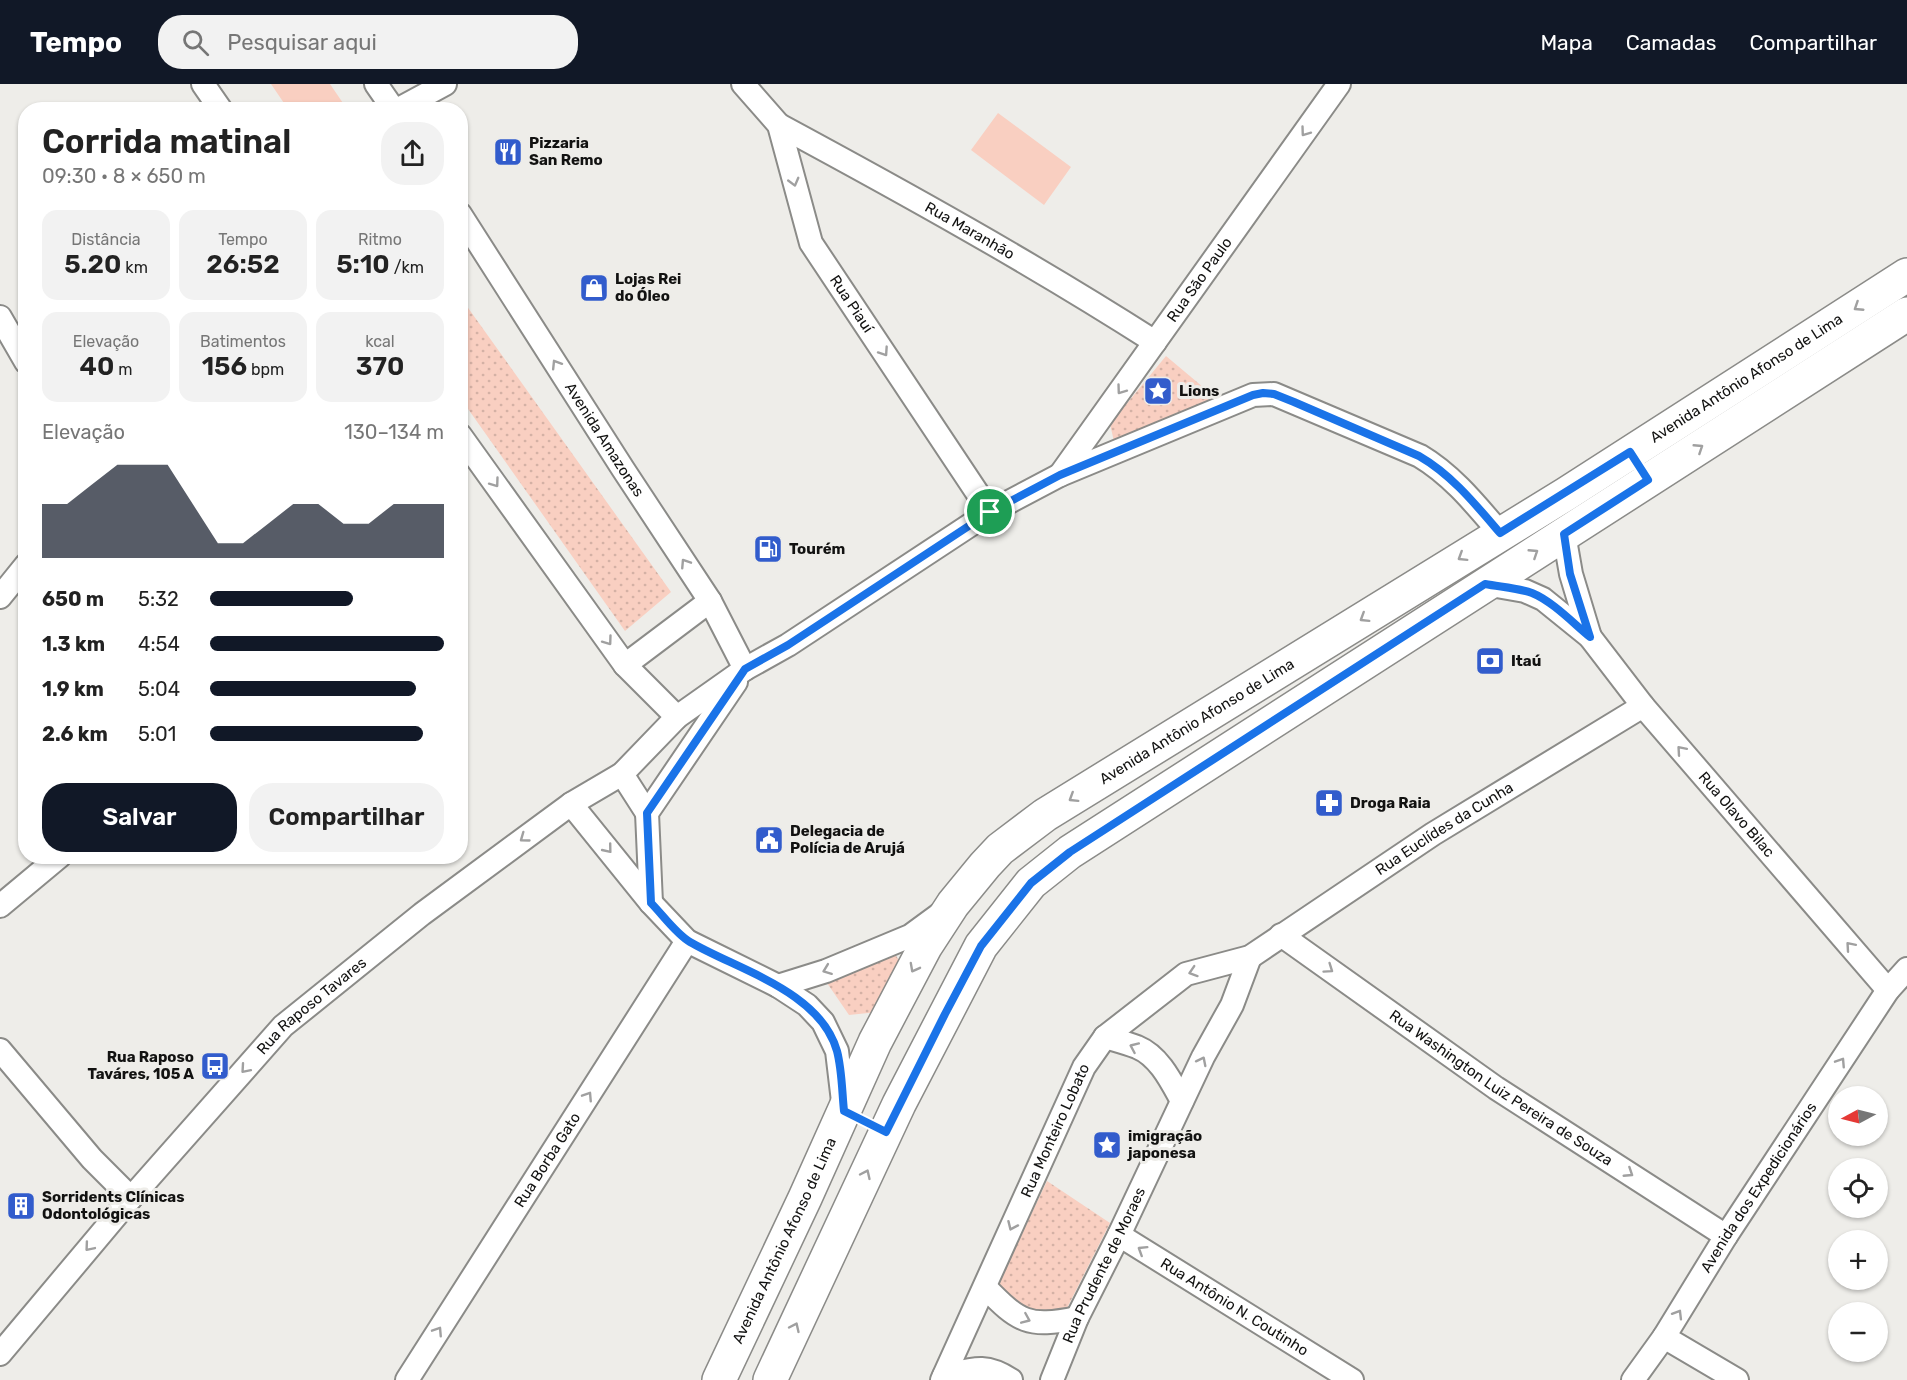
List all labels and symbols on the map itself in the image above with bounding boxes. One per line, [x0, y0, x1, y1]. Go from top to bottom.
one-way arrow [1301, 125, 1312, 136]
place label: Pizzaria San Remo [529, 134, 603, 169]
restaurant icon: Pizzaria San Remo [492, 136, 524, 168]
one-way arrow [787, 176, 800, 186]
street label: Rua Maranhão [922, 198, 1018, 263]
street label: Rua São Paulo [1163, 234, 1236, 326]
place label: Lojas Rei do Óleo [615, 270, 681, 305]
shop icon: Lojas Rei do Óleo [578, 272, 610, 304]
street label: Rua Piauí [826, 272, 878, 337]
one-way arrow [1854, 299, 1864, 311]
street label: Avenida Antônio Afonso de Lima [1647, 310, 1846, 447]
one-way arrow [877, 346, 888, 357]
one-way arrow [552, 360, 564, 370]
place icon: Lions [1142, 375, 1174, 407]
street label: Avenida Amazonas [561, 379, 648, 500]
place label: Lions [1179, 382, 1219, 400]
one-way arrow [1117, 383, 1128, 394]
one-way arrow [1692, 444, 1703, 455]
one-way arrow [488, 476, 499, 487]
pin [964, 486, 1015, 537]
fuel station icon: Tourém [752, 533, 784, 565]
place label: Tourém [789, 540, 845, 558]
one-way arrow [1528, 548, 1538, 560]
one-way arrow [1458, 550, 1469, 561]
one-way arrow [681, 559, 692, 570]
one-way arrow [1360, 610, 1370, 622]
one-way arrow [601, 635, 612, 646]
bank icon: Itaú [1474, 645, 1506, 677]
place label: Itaú [1511, 652, 1541, 670]
street label: Avenida Antônio Afonso de Lima [1096, 655, 1297, 788]
one-way arrow [1677, 746, 1688, 757]
street label: Rua Olavo Bilac [1695, 768, 1778, 861]
street label: Rua Euclídes da Cunha [1372, 778, 1516, 879]
pharmacy icon: Droga Raia [1313, 787, 1345, 819]
one-way arrow [1069, 790, 1079, 802]
place label: Droga Raia [1350, 794, 1431, 812]
place label: Delegacia de Polícia de Arujá [790, 822, 905, 857]
public building icon: Delegacia de Polícia de Arujá [753, 824, 785, 856]
one-way arrow [520, 831, 531, 842]
one-way arrow [600, 843, 611, 854]
one-way arrow [1846, 942, 1857, 952]
street label: Rua Raposo Tavares [253, 953, 370, 1058]
one-way arrow [910, 962, 921, 973]
one-way arrow [1322, 962, 1333, 973]
one-way arrow [823, 963, 834, 975]
one-way arrow [1188, 965, 1199, 978]
street label: Rua Washington Luiz Pereira de Souza [1386, 1006, 1616, 1170]
one-way arrow [1130, 1042, 1141, 1054]
place label: Rua Raposo Taváres, 105 A [88, 1048, 194, 1083]
bus stop icon: Rua Raposo Taváres, 105 A [199, 1050, 231, 1082]
one-way arrow [1194, 1056, 1206, 1067]
one-way arrow [1834, 1058, 1845, 1069]
street label: Rua Monteiro Lobato [1017, 1061, 1093, 1200]
one-way arrow [241, 1062, 252, 1073]
north arrow [1828, 1086, 1888, 1146]
one-way arrow [581, 1091, 592, 1102]
street label: Avenida dos Expedicionários [1697, 1099, 1821, 1276]
street label: Rua Borba Gato [510, 1109, 584, 1211]
place label: imigração japonesa [1127, 1127, 1202, 1162]
place icon: imigração japonesa [1091, 1129, 1123, 1161]
street label: Avenida Antônio Afonso de Lima [729, 1135, 840, 1346]
one-way arrow [1622, 1166, 1633, 1177]
one-way arrow [859, 1170, 871, 1181]
street label: Rua Prudente de Moraes [1059, 1184, 1149, 1346]
place label: Sorridents Clínicas Odontológicas [42, 1188, 185, 1223]
building icon: Sorridents Clínicas Odontológicas [5, 1190, 37, 1222]
one-way arrow [1008, 1219, 1020, 1230]
one-way arrow [85, 1240, 96, 1251]
one-way arrow [1137, 1246, 1148, 1257]
street label: Rua Antônio N. Coutinho [1157, 1254, 1312, 1360]
one-way arrow [1671, 1310, 1683, 1320]
one-way arrow [1019, 1312, 1030, 1324]
one-way arrow [787, 1323, 799, 1334]
one-way arrow [431, 1327, 443, 1337]

